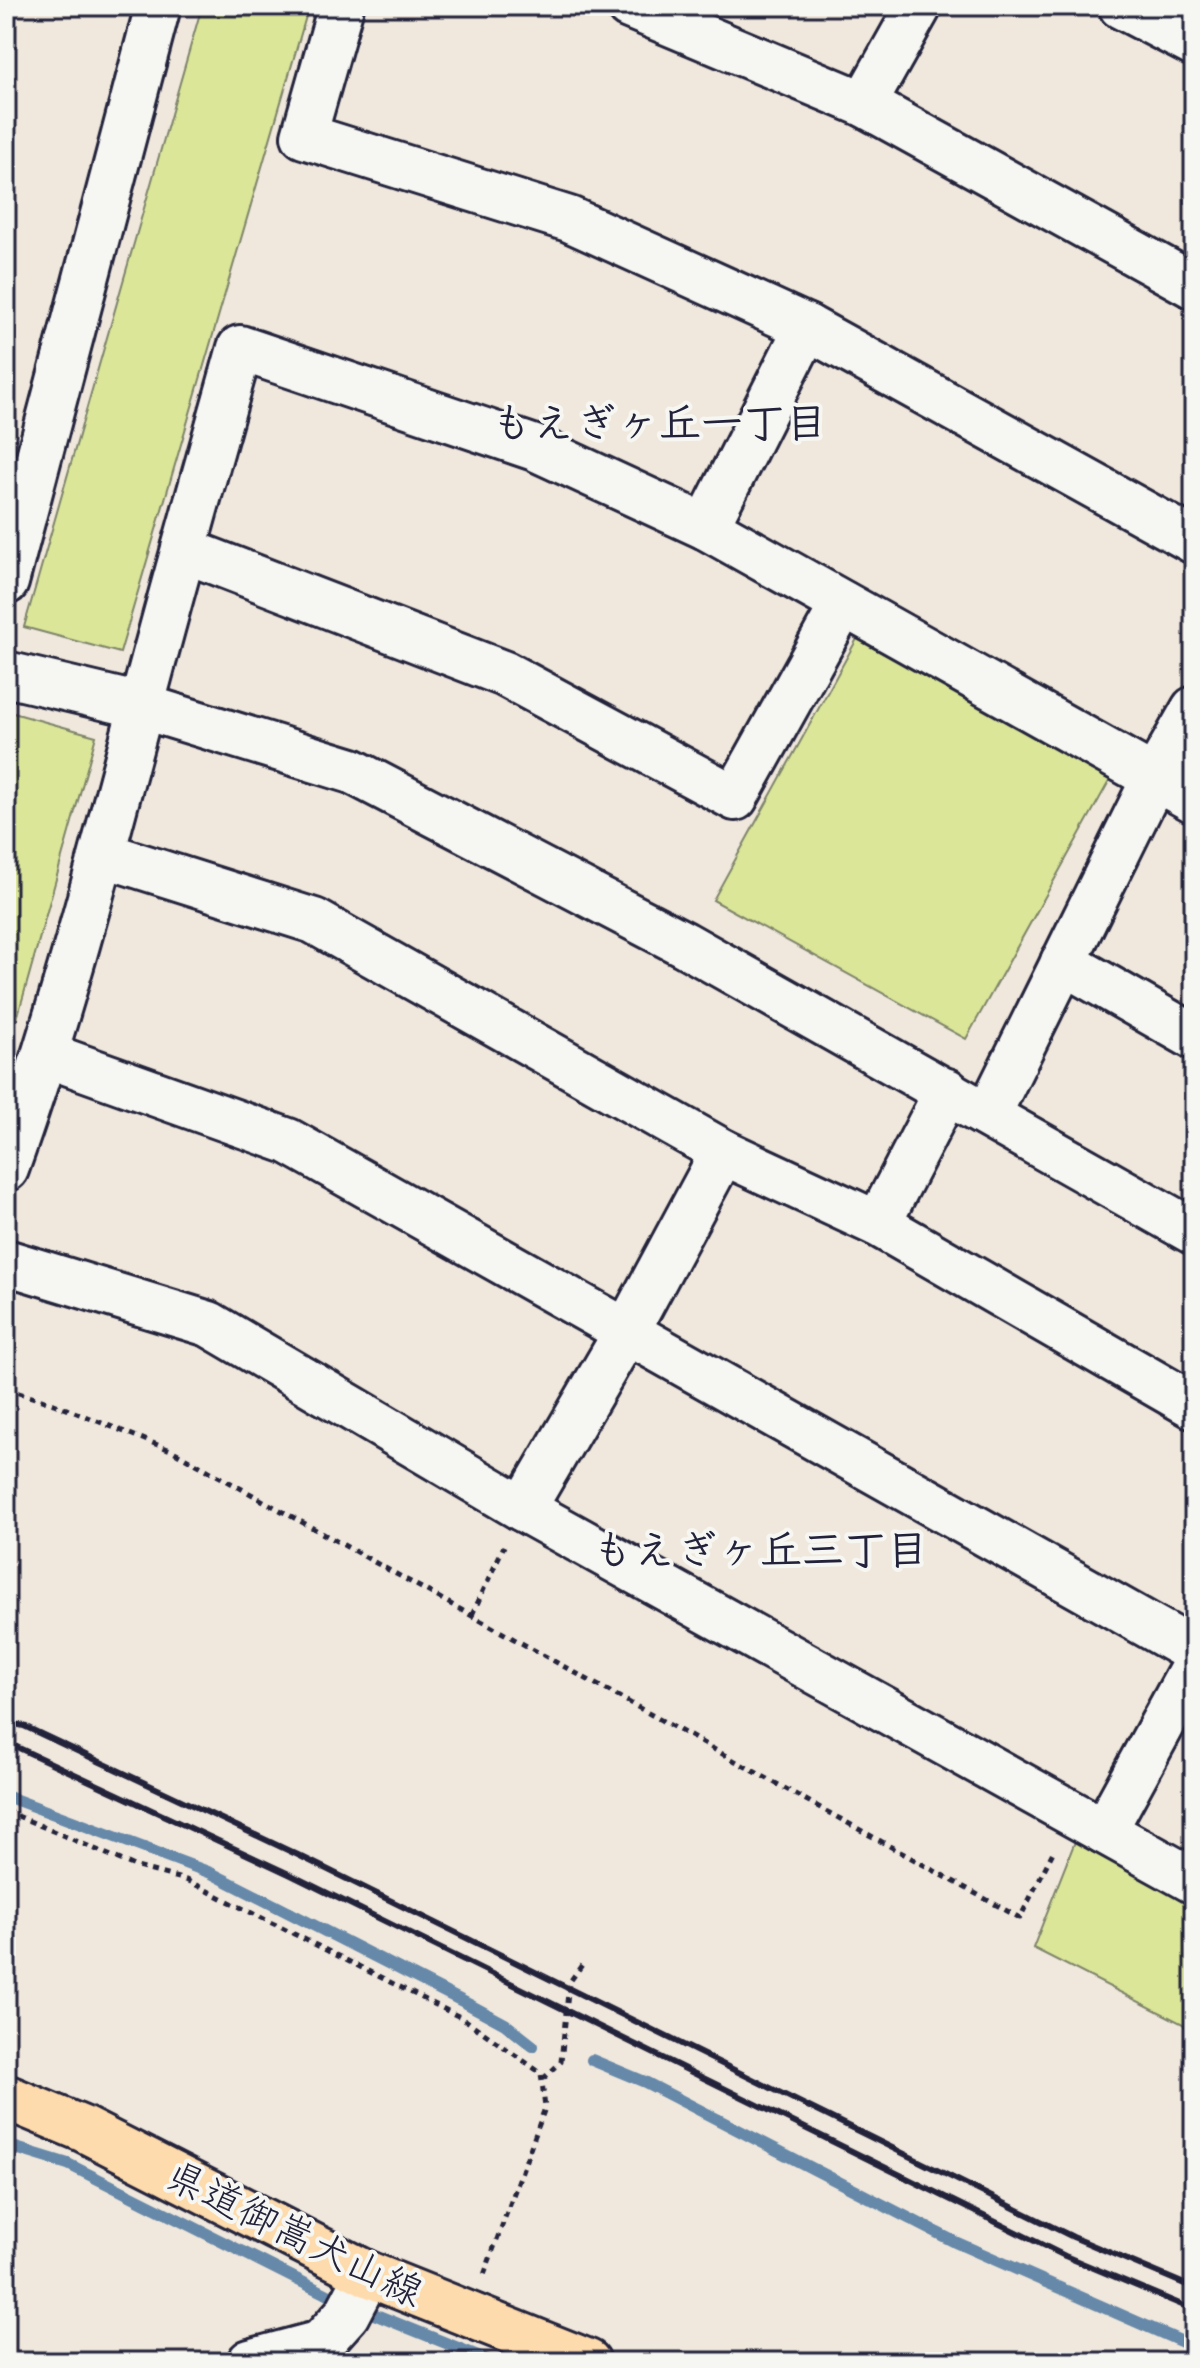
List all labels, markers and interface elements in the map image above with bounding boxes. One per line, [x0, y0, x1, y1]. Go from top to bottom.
district label: もえぎヶ丘一丁目 [491, 397, 827, 450]
district label: もえぎヶ丘三丁目 [592, 1524, 928, 1577]
street label: 県道御嵩犬山線 [158, 2150, 431, 2318]

